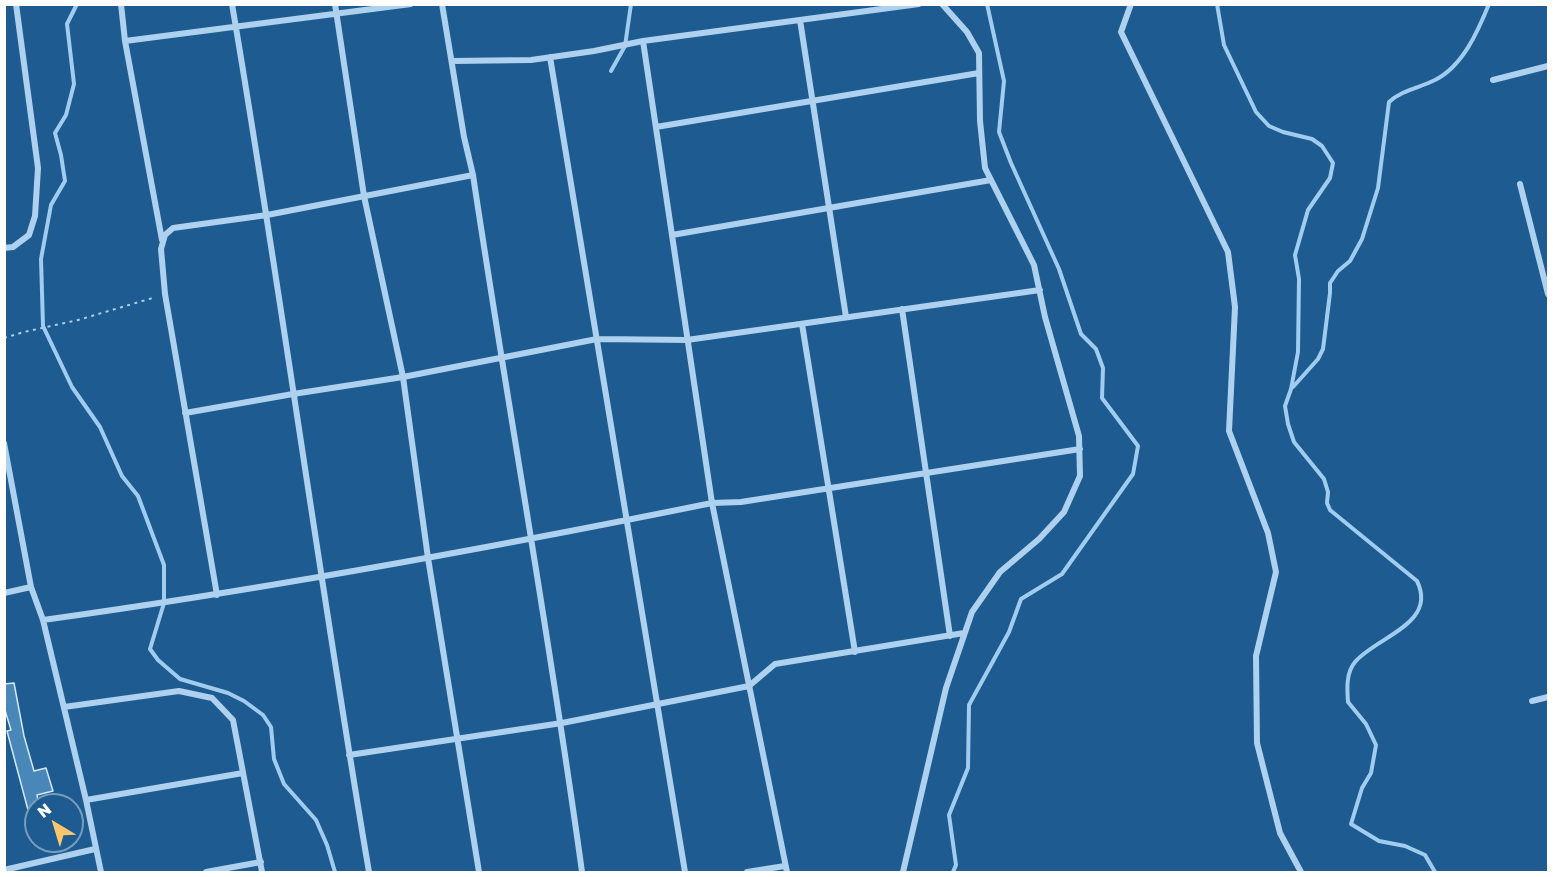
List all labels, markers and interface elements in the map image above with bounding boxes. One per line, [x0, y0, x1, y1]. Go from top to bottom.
north arrow [24, 793, 84, 853]
text: N [33, 799, 55, 822]

